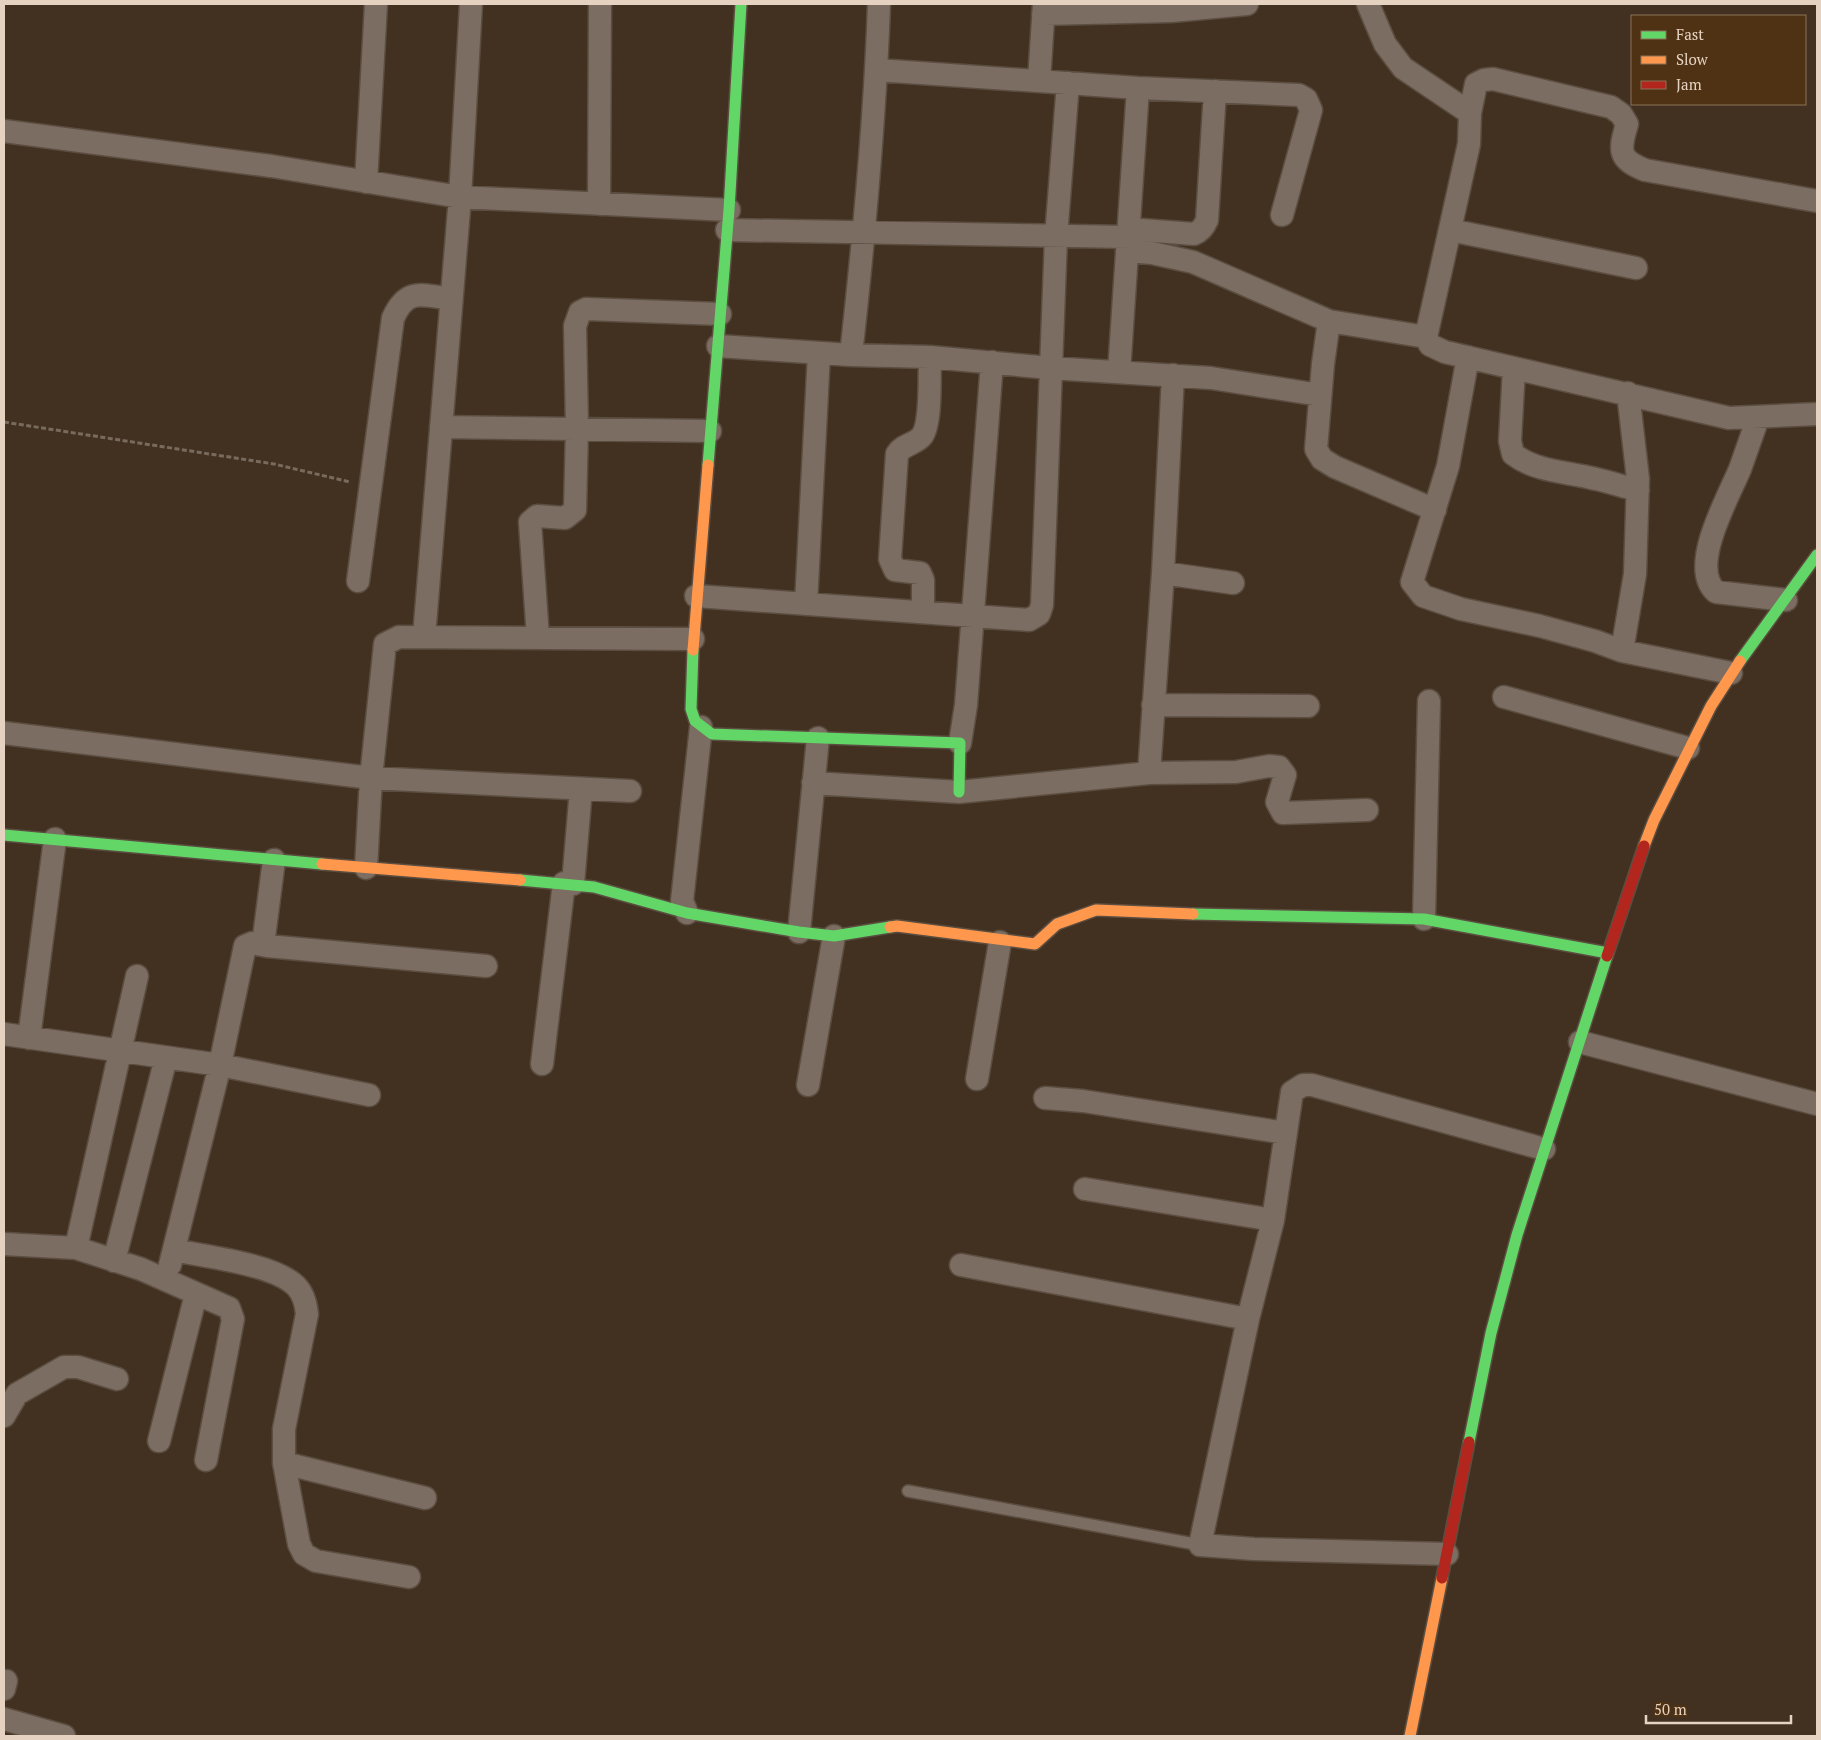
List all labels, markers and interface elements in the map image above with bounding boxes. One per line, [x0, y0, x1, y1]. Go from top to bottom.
legend [1631, 15, 1806, 105]
text: Fast [1676, 24, 1704, 44]
text: Slow [1676, 49, 1709, 69]
text: Jam [1676, 74, 1702, 94]
scale bar [1646, 1692, 1791, 1724]
text: 50 m [1654, 1699, 1687, 1719]

